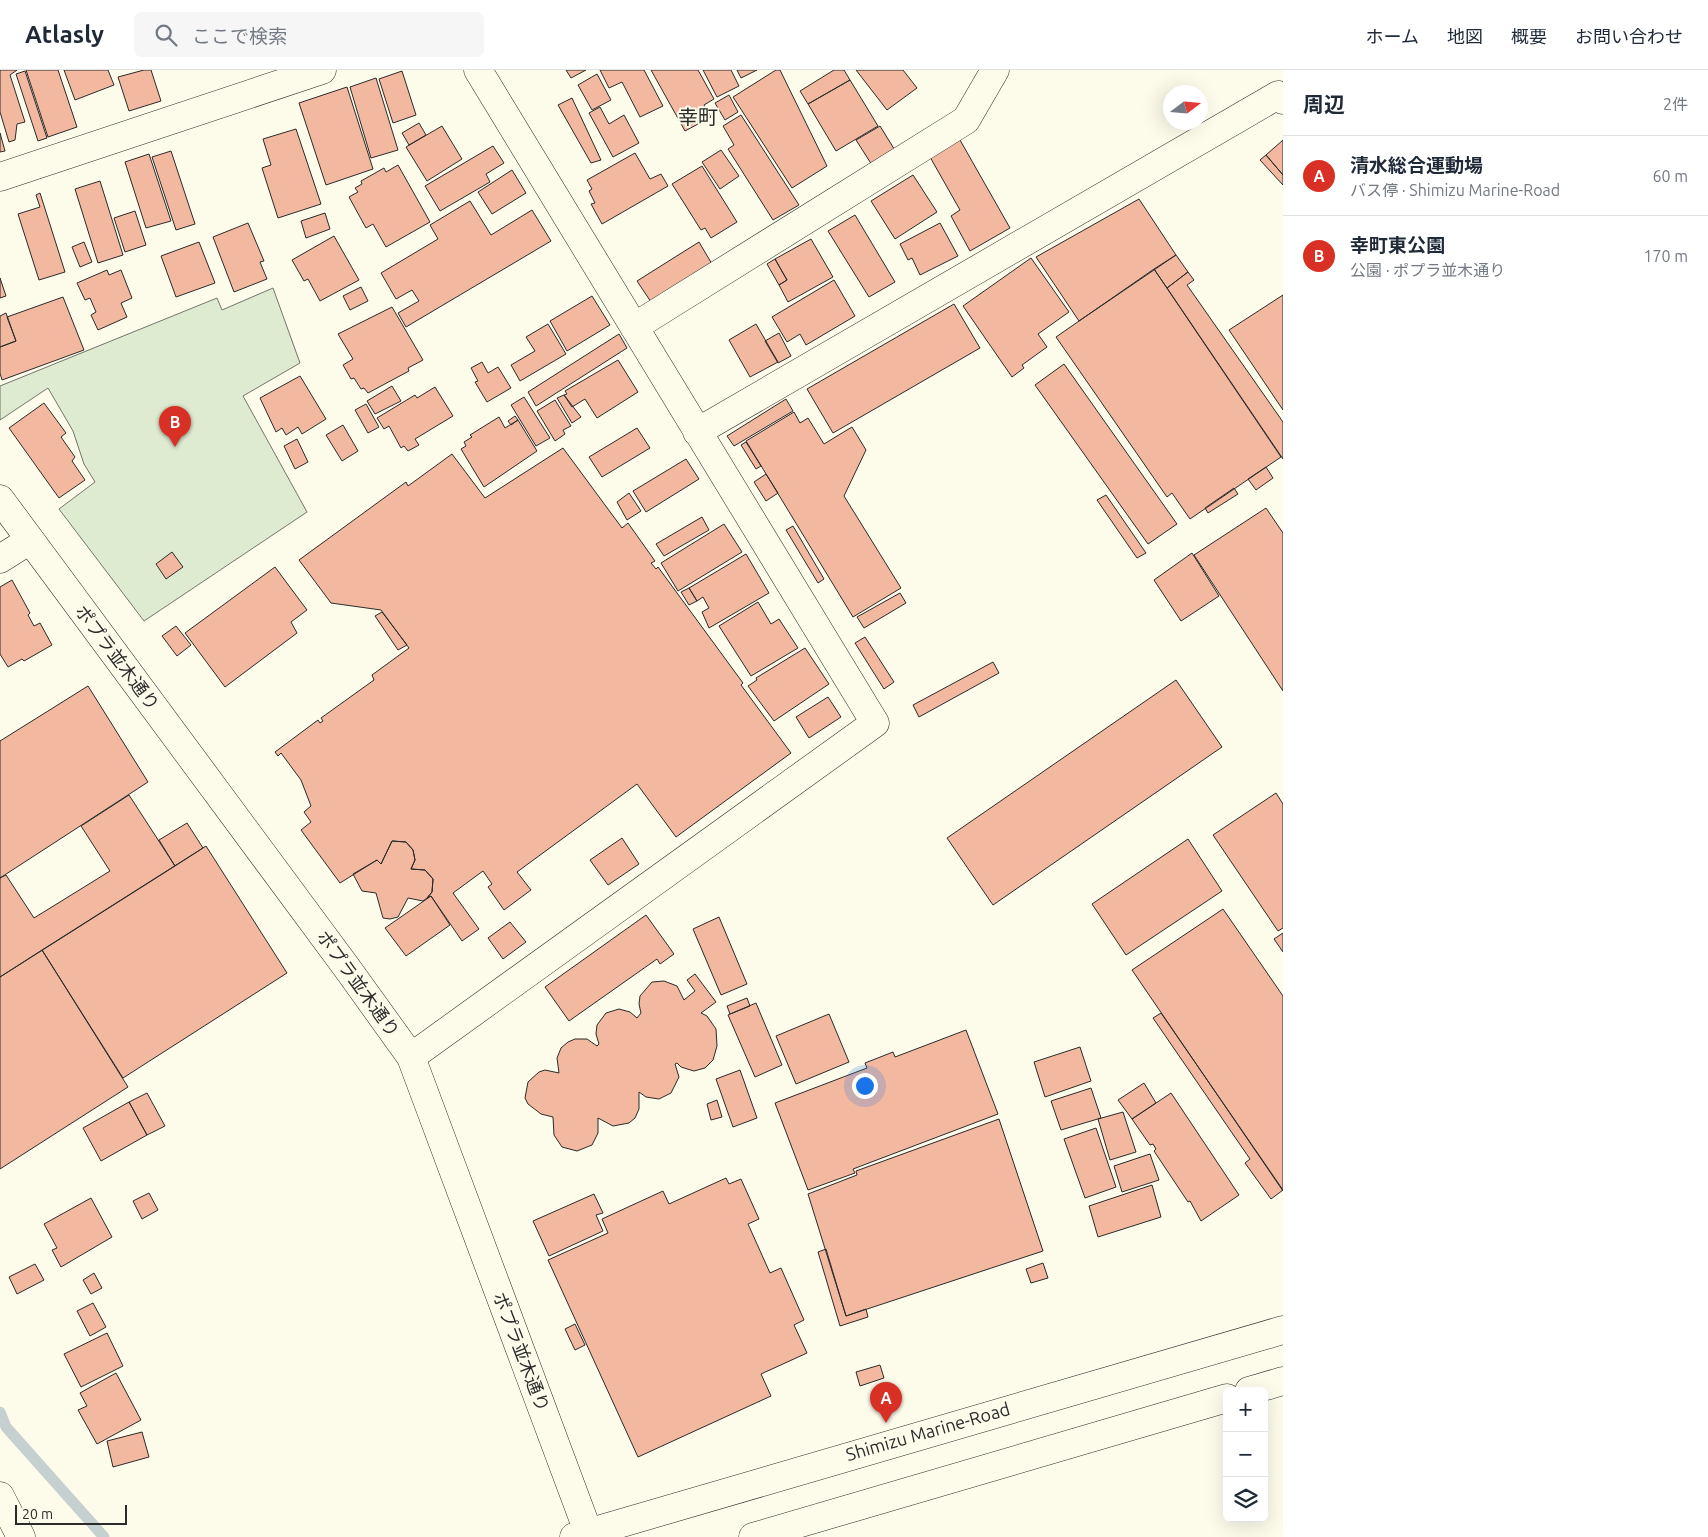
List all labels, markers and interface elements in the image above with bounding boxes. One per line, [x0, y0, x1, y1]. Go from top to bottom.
search box [134, 12, 484, 57]
text: Atlasly [25, 21, 104, 48]
icon: search [152, 21, 180, 49]
text: ここで検索 [192, 25, 287, 47]
text: ホーム [1366, 26, 1419, 46]
text: 地図 [1447, 26, 1483, 46]
text: 概要 [1511, 26, 1547, 46]
text: お問い合わせ [1575, 26, 1683, 46]
north arrow [1163, 85, 1208, 130]
text: 周辺 [1303, 92, 1345, 116]
text: 2件 [1663, 95, 1688, 113]
district label: 幸町 [678, 105, 718, 128]
text: 清水総合運動場 [1350, 154, 1483, 176]
text: A [1313, 167, 1325, 185]
text: 60 m [1652, 167, 1688, 185]
text: バス停 · Shimizu Marine-Road [1350, 181, 1560, 199]
text: 幸町東公園 [1350, 234, 1445, 256]
text: B [1314, 247, 1324, 265]
text: 170 m [1643, 247, 1688, 265]
text: 公園 · ポプラ並木通り [1350, 261, 1505, 279]
pin: B [159, 406, 191, 447]
street label: ポプラ並木通り [72, 601, 164, 714]
street label: ポプラ並木通り [314, 927, 404, 1040]
your location [852, 1073, 878, 1099]
street label: ポプラ並木通り [490, 1289, 554, 1414]
pin: A [870, 1382, 902, 1423]
map controls [1223, 1387, 1268, 1522]
button: + [1223, 1387, 1268, 1432]
street label: Shimizu Marine-Road [843, 1398, 1012, 1464]
button: − [1223, 1432, 1268, 1477]
button: layers [1223, 1477, 1268, 1522]
scale bar [15, 1502, 128, 1525]
text: 20 m [22, 1506, 53, 1522]

